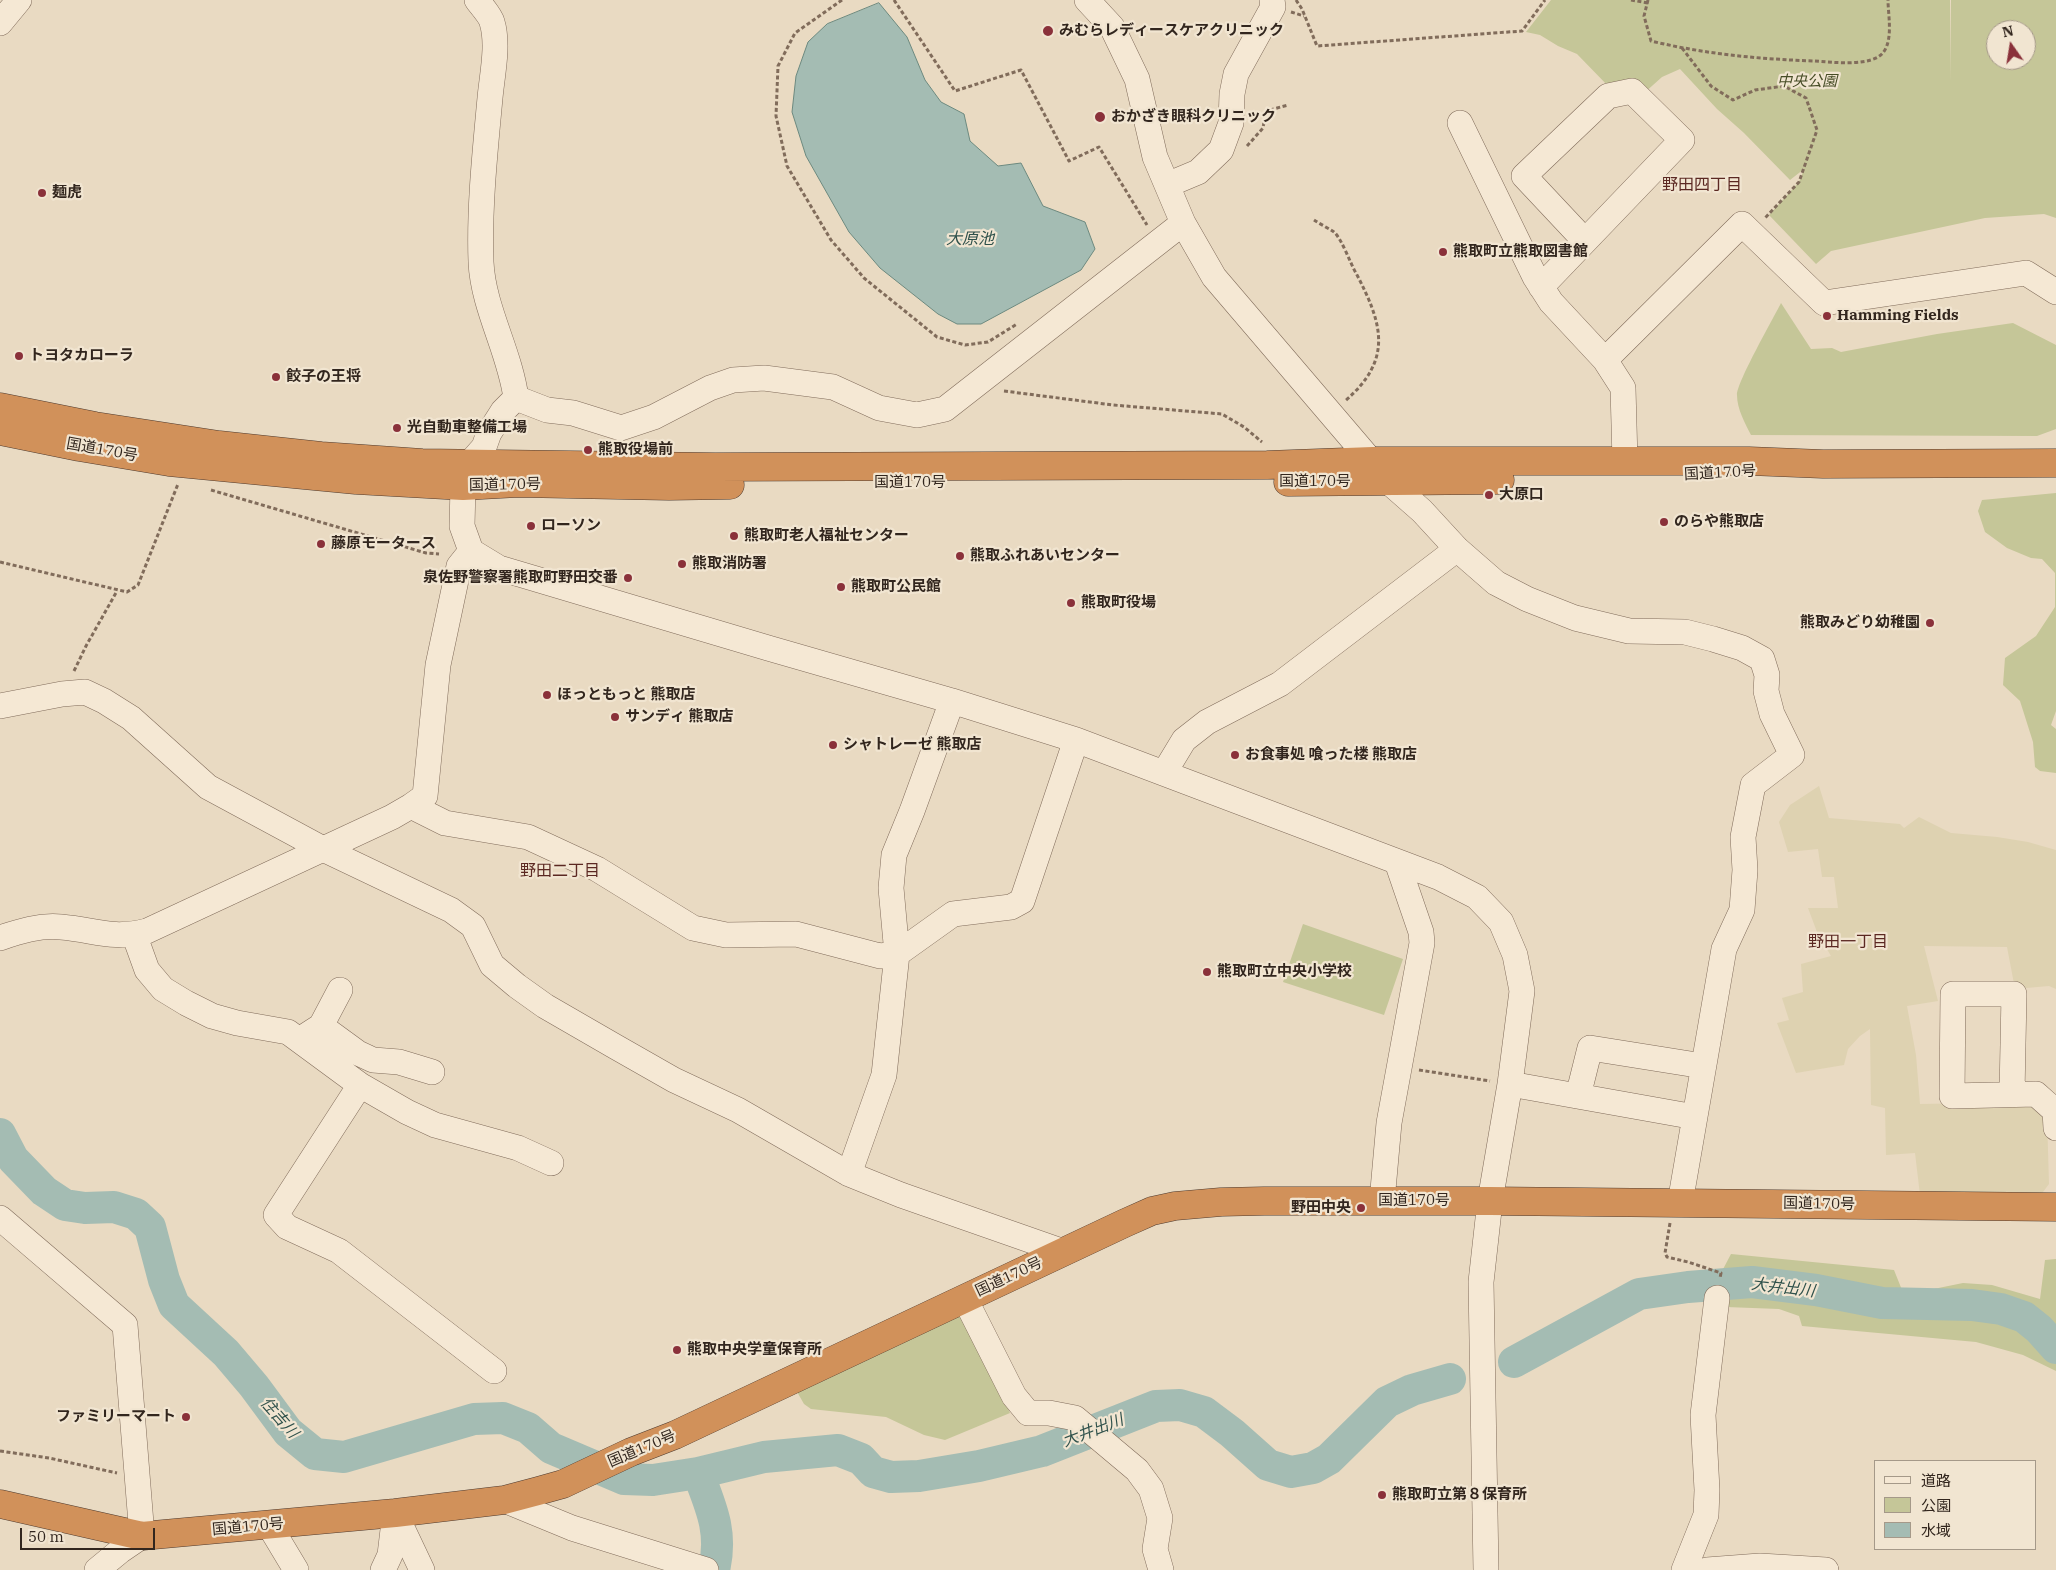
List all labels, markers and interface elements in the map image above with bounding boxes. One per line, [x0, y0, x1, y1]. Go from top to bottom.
north arrow [1986, 20, 2036, 70]
text: N [2000, 21, 2015, 41]
place label: みむらレディースケアクリニック [1059, 22, 1284, 40]
marker: みむらレディースケアクリニック [1041, 24, 1055, 38]
park label: 中央公園 [1777, 73, 1837, 91]
place label: おかざき眼科クリニック [1111, 108, 1276, 126]
marker: おかざき眼科クリニック [1093, 110, 1107, 124]
district label: 野田四丁目 [1662, 175, 1742, 195]
place label: 麺虎 [52, 184, 82, 202]
marker: 麺虎 [36, 187, 48, 199]
water label: 大原池 [946, 229, 994, 249]
place label: 熊取町立熊取図書館 [1453, 243, 1588, 261]
marker: 熊取町立熊取図書館 [1437, 246, 1449, 258]
place label: Hamming Fields [1837, 307, 1959, 325]
marker: Hamming Fields [1821, 310, 1833, 322]
place label: トヨタカローラ [29, 347, 134, 365]
marker: トヨタカローラ [13, 350, 25, 362]
place label: 餃子の王将 [286, 368, 361, 386]
marker: 餃子の王将 [270, 371, 282, 383]
place label: 光自動車整備工場 [407, 419, 527, 437]
marker: 光自動車整備工場 [391, 422, 403, 434]
street label: 国道170号 [65, 435, 139, 465]
place label: 熊取役場前 [598, 441, 673, 459]
marker: 熊取役場前 [582, 444, 594, 456]
street label: 国道170号 [1684, 462, 1756, 484]
street label: 国道170号 [1279, 473, 1351, 491]
street label: 国道170号 [874, 474, 946, 492]
street label: 国道170号 [469, 475, 541, 495]
place label: 大原口 [1499, 486, 1544, 504]
marker: 大原口 [1483, 489, 1495, 501]
place label: のらや熊取店 [1674, 513, 1764, 531]
marker: のらや熊取店 [1658, 516, 1670, 528]
place label: ローソン [541, 517, 601, 535]
marker: ローソン [525, 520, 537, 532]
place label: 熊取町老人福祉センター [744, 527, 909, 545]
marker: 熊取町老人福祉センター [728, 530, 740, 542]
place label: 藤原モータース [331, 535, 436, 553]
marker: 藤原モータース [315, 538, 327, 550]
place label: 熊取ふれあいセンター [970, 547, 1120, 565]
marker: 熊取ふれあいセンター [954, 550, 966, 562]
place label: 熊取消防署 [692, 555, 767, 573]
marker: 熊取消防署 [676, 558, 688, 570]
place label: 泉佐野警察署熊取町野田交番 [423, 569, 618, 587]
marker: 泉佐野警察署熊取町野田交番 [622, 572, 634, 584]
place label: 熊取町公民館 [851, 578, 941, 596]
marker: 熊取町公民館 [835, 581, 847, 593]
place label: 熊取町役場 [1081, 594, 1156, 612]
marker: 熊取町役場 [1065, 597, 1077, 609]
place label: 熊取みどり幼稚園 [1800, 614, 1920, 632]
marker: 熊取みどり幼稚園 [1924, 617, 1936, 629]
place label: ほっともっと 熊取店 [557, 686, 695, 704]
marker: ほっともっと 熊取店 [541, 689, 553, 701]
place label: サンディ 熊取店 [625, 708, 733, 726]
marker: サンディ 熊取店 [609, 711, 621, 723]
place label: シャトレーゼ 熊取店 [843, 736, 981, 754]
marker: シャトレーゼ 熊取店 [827, 739, 839, 751]
place label: お食事処 喰った楼 熊取店 [1245, 746, 1417, 764]
marker: お食事処 喰った楼 熊取店 [1229, 749, 1241, 761]
district label: 野田二丁目 [520, 861, 600, 881]
district label: 野田一丁目 [1808, 932, 1888, 952]
place label: 熊取町立中央小学校 [1217, 963, 1352, 981]
marker: 熊取町立中央小学校 [1201, 966, 1213, 978]
street label: 国道170号 [1378, 1192, 1450, 1210]
street label: 国道170号 [1783, 1194, 1855, 1214]
place label: 野田中央 [1291, 1199, 1351, 1217]
marker: 野田中央 [1355, 1202, 1367, 1214]
street label: 国道170号 [973, 1254, 1045, 1300]
water label: 大井出川 [1750, 1275, 1816, 1301]
place label: 熊取中央学童保育所 [687, 1341, 822, 1359]
marker: 熊取中央学童保育所 [671, 1344, 683, 1356]
water label: 住吉川 [256, 1394, 302, 1442]
place label: ファミリーマート [56, 1408, 176, 1426]
marker: ファミリーマート [180, 1411, 192, 1423]
water label: 大井出川 [1060, 1411, 1126, 1451]
street label: 国道170号 [605, 1427, 679, 1471]
legend [1874, 1460, 2036, 1550]
text: 道路 [1921, 1471, 1951, 1490]
place label: 熊取町立第８保育所 [1392, 1486, 1527, 1504]
marker: 熊取町立第８保育所 [1376, 1489, 1388, 1501]
text: 公園 [1921, 1496, 1951, 1515]
street label: 国道170号 [211, 1515, 285, 1539]
scale bar [22, 1518, 158, 1550]
text: 水域 [1921, 1521, 1951, 1540]
text: 50 m [28, 1527, 64, 1546]

